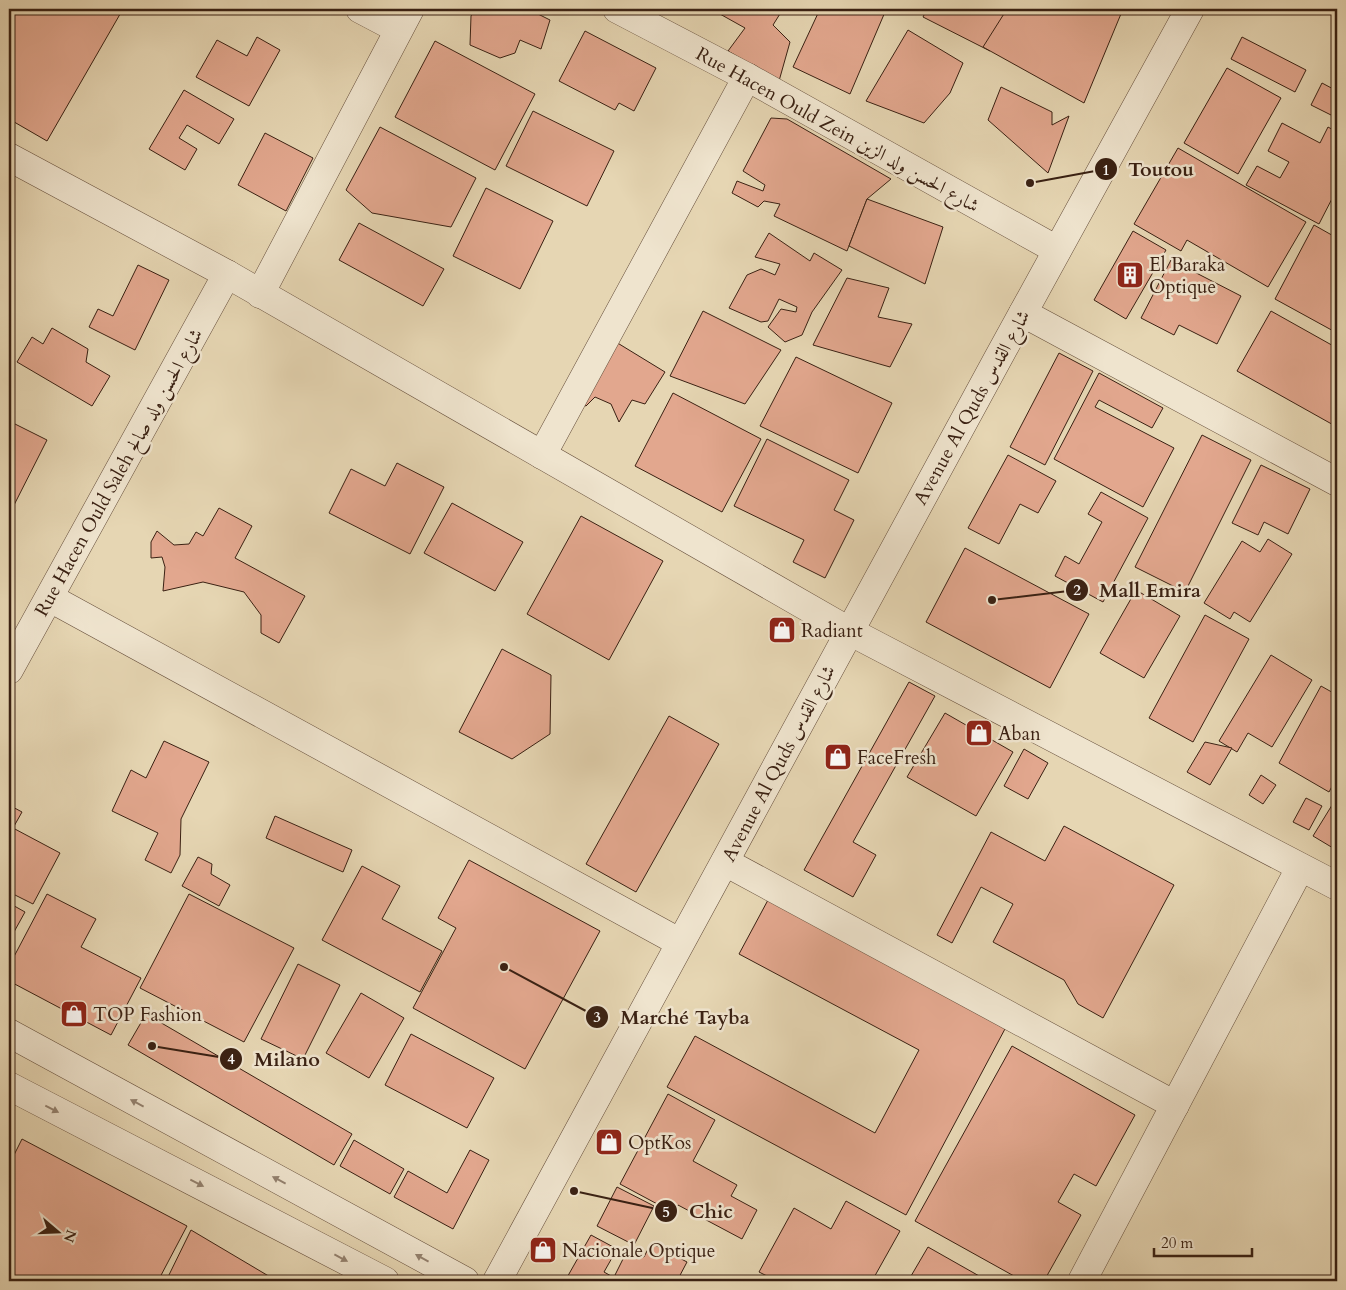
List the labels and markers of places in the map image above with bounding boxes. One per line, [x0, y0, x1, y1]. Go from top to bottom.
callout: Toutou [1093, 152, 1204, 187]
place label: El Baraka Optique [1149, 252, 1225, 300]
building icon: El Baraka Optique [1115, 260, 1145, 290]
callout: Mall Emira [1064, 572, 1211, 607]
shop icon: Radiant [767, 615, 797, 645]
place label: Radiant [801, 618, 863, 644]
shop icon: Aban [964, 718, 994, 748]
place label: Aban [998, 721, 1041, 747]
shop icon: FaceFresh [823, 742, 853, 772]
place label: FaceFresh [857, 745, 937, 771]
shop icon: TOP Fashion [59, 999, 89, 1029]
callout: Marché Tayba [585, 1000, 760, 1035]
place label: TOP Fashion [93, 1002, 202, 1028]
callout: Milano [219, 1041, 330, 1076]
shop icon: OptKos [594, 1127, 624, 1157]
place label: OptKos [628, 1130, 691, 1156]
callout: Chic [654, 1194, 743, 1229]
shop icon: Nacionale Optique [528, 1235, 558, 1265]
place label: Nacionale Optique [562, 1238, 715, 1264]

